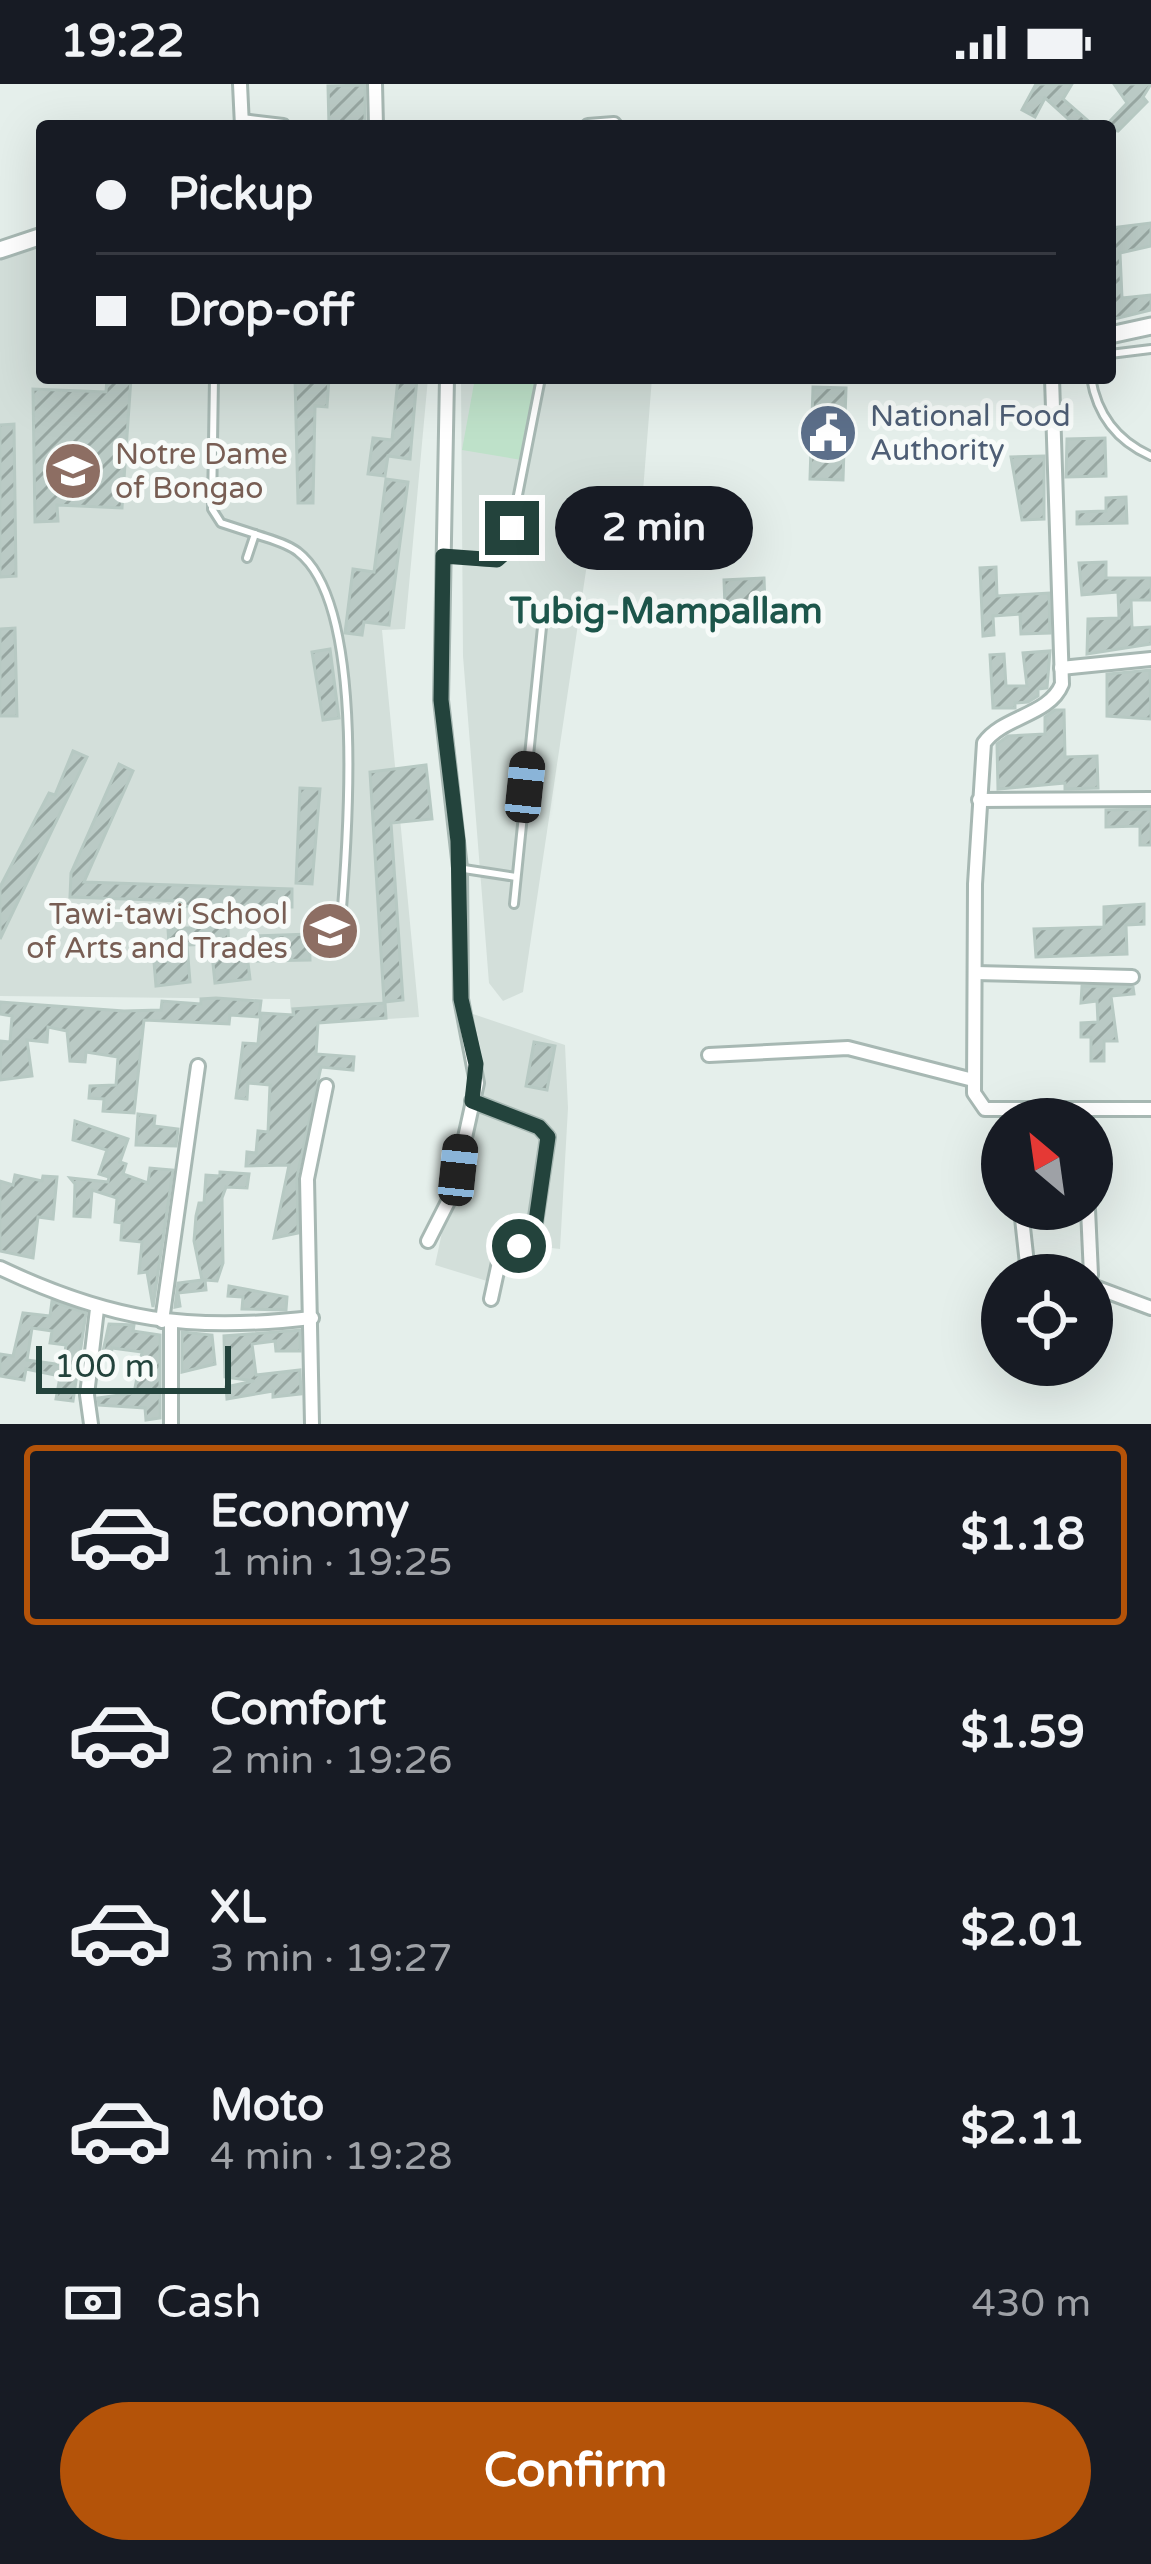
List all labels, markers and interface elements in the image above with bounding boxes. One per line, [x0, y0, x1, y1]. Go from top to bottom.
text: 19:22 [60, 15, 185, 69]
text: Pickup [168, 168, 313, 222]
text: Drop-off [168, 284, 354, 338]
place label: National Food Authority [870, 398, 1071, 469]
public building icon: National Food Authority [797, 402, 859, 464]
place label: Notre Dame of Bongao [115, 436, 288, 507]
school or university icon: Notre Dame of Bongao [42, 440, 104, 502]
callout: 2 min [554, 486, 752, 570]
route end [485, 501, 539, 555]
text: 2 min [602, 504, 706, 551]
district label: Tubig-Mampallam [509, 590, 822, 633]
car [503, 749, 547, 825]
place label: Tawi-tawi School of Arts and Trades [26, 896, 288, 967]
school or university icon: Tawi-tawi School of Arts and Trades [299, 900, 361, 962]
north arrow [981, 1098, 1113, 1230]
map controls [981, 1098, 1113, 1386]
car [436, 1132, 480, 1208]
route start [492, 1219, 546, 1273]
button: locate [981, 1254, 1113, 1386]
scale bar [36, 1340, 231, 1393]
text: 100 m [54, 1347, 155, 1386]
icon: car [66, 1481, 174, 1589]
text: Economy [210, 1485, 409, 1539]
text: $1.18 [961, 1508, 1085, 1562]
text: 1 min · 19:25 [210, 1539, 452, 1586]
icon: car [66, 1679, 174, 1787]
text: Comfort [210, 1683, 386, 1737]
text: $1.59 [961, 1706, 1085, 1760]
text: 2 min · 19:26 [210, 1737, 452, 1784]
icon: car [66, 1877, 174, 1985]
text: XL [210, 1881, 266, 1935]
text: $2.01 [961, 1904, 1085, 1958]
text: 3 min · 19:27 [210, 1935, 452, 1982]
icon: car [66, 2075, 174, 2183]
text: Moto [210, 2079, 324, 2133]
text: $2.11 [961, 2102, 1085, 2156]
text: 4 min · 19:28 [210, 2133, 452, 2180]
icon: cash [60, 2270, 126, 2336]
text: Cash [156, 2276, 262, 2330]
text: 430 m [972, 2280, 1091, 2327]
button: Confirm [60, 2402, 1091, 2540]

